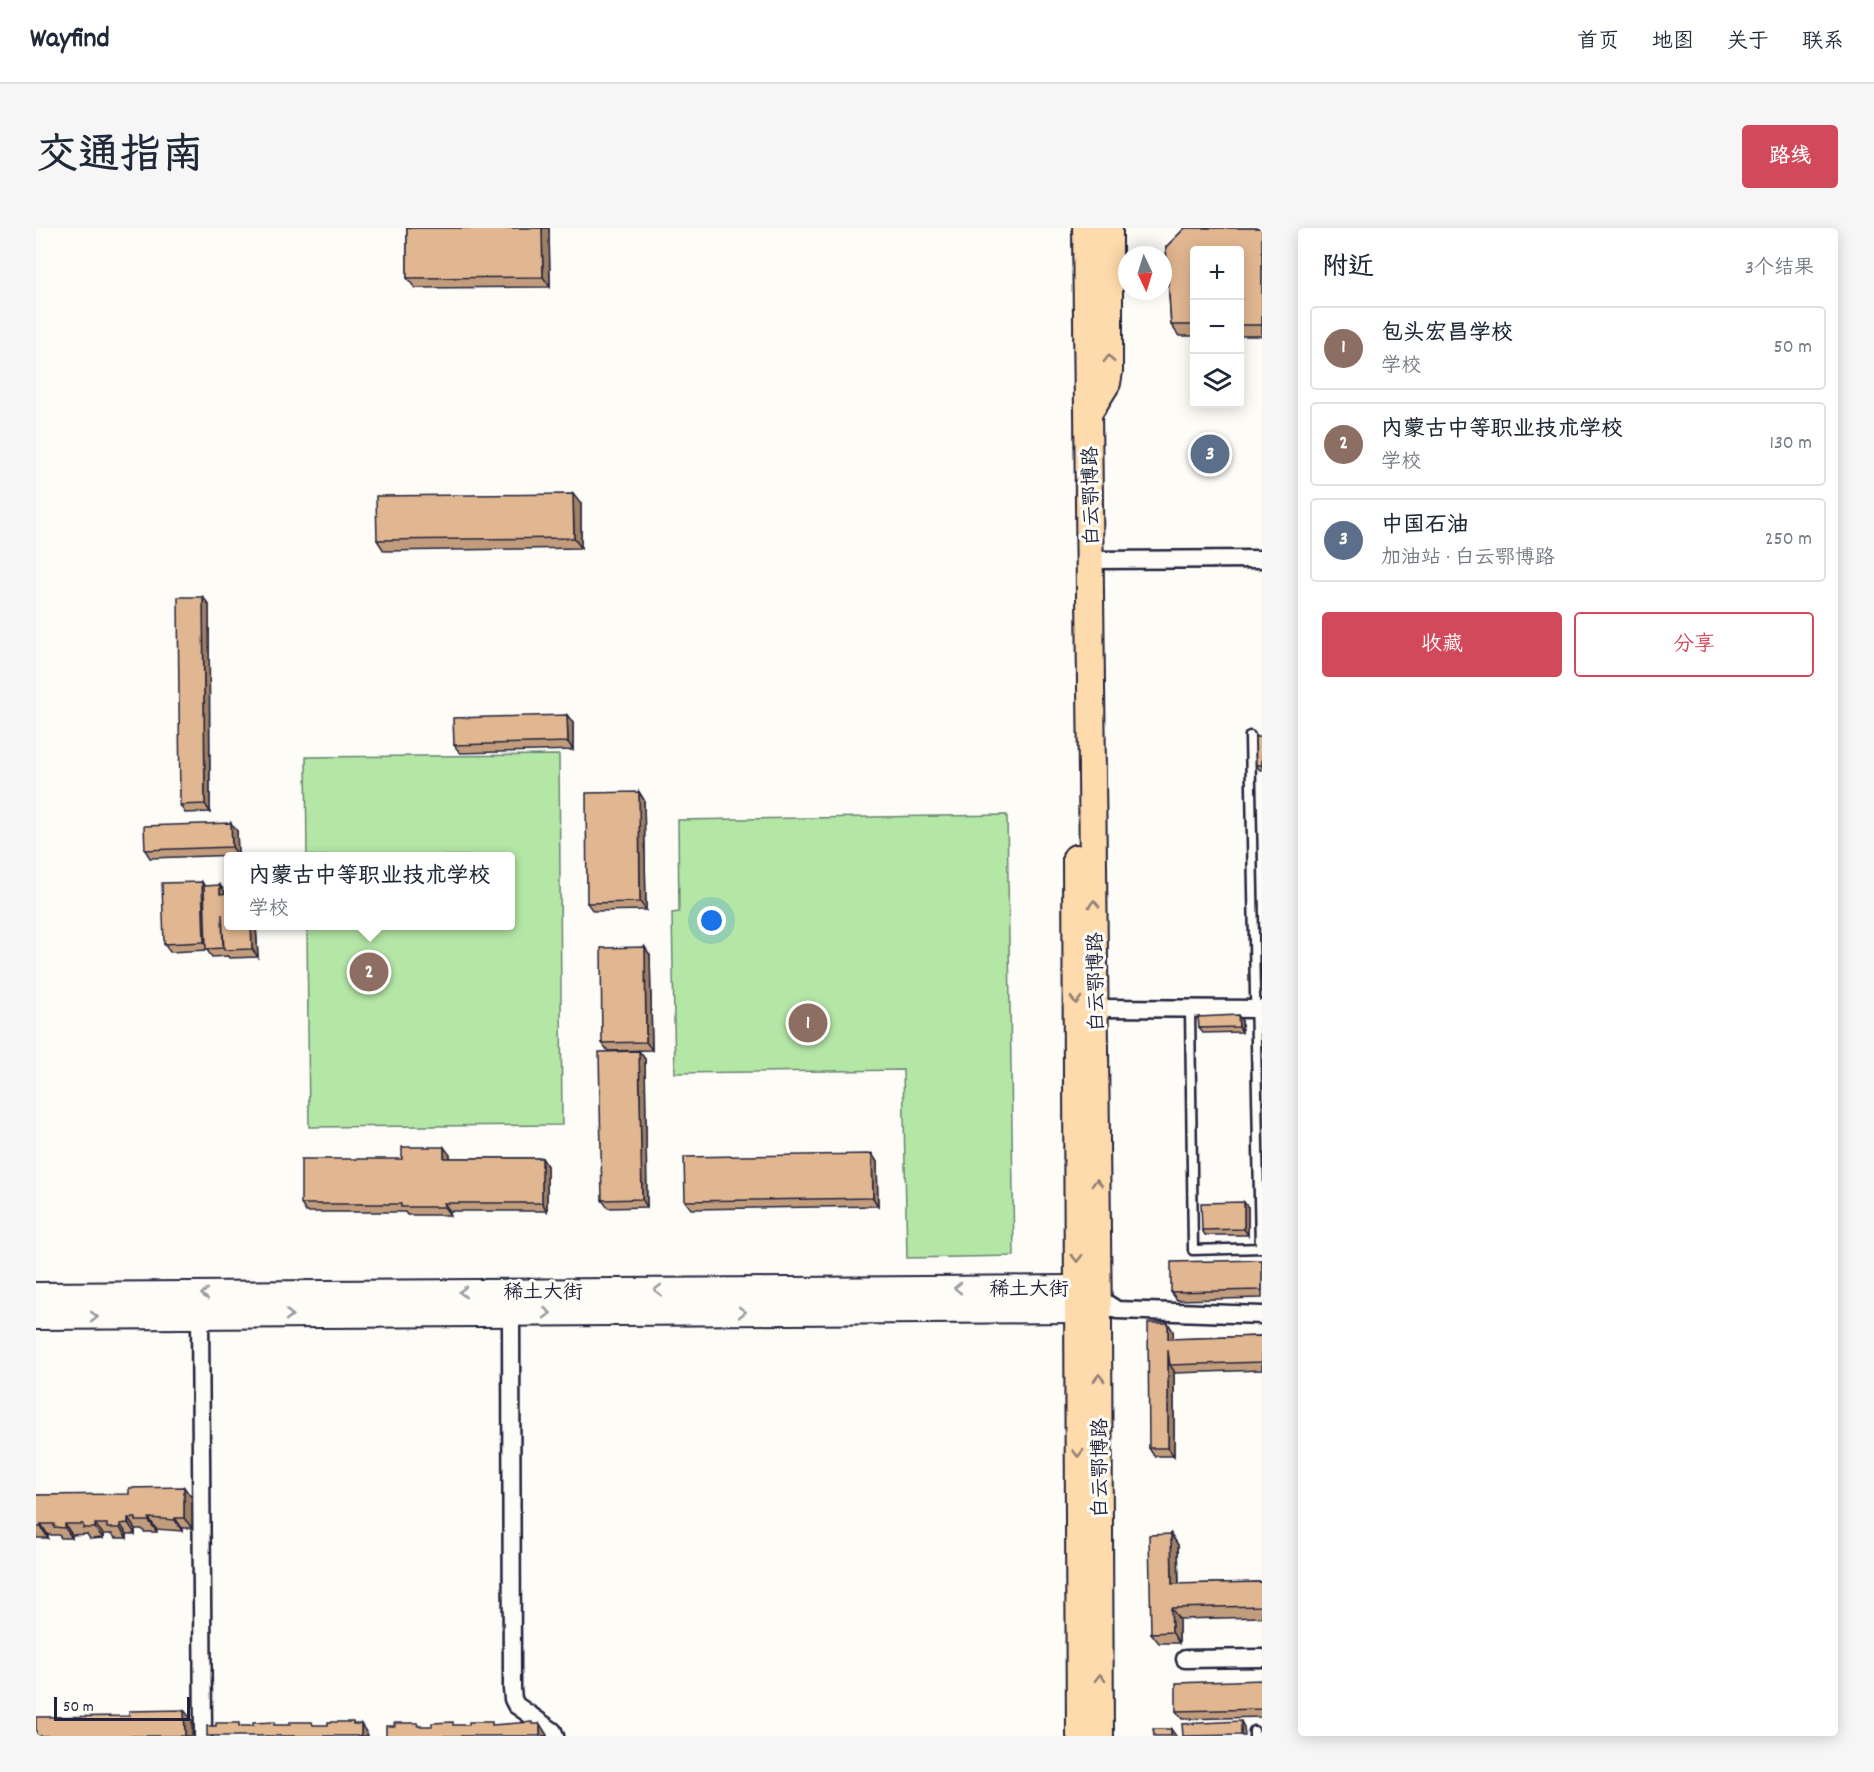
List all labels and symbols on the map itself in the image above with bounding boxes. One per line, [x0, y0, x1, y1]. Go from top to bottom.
north arrow [1118, 246, 1172, 300]
one-way arrow [1103, 354, 1115, 363]
pin: 3 [1190, 432, 1230, 476]
street label: 白云鄂博路 [1078, 445, 1108, 546]
one-way arrow [1088, 899, 1100, 908]
your location [697, 906, 726, 935]
street label: 白云鄂博路 [1083, 931, 1113, 1032]
pin: 2 [350, 950, 388, 994]
one-way arrow [1070, 996, 1082, 1005]
pin: 1 [788, 1000, 828, 1046]
one-way arrow [1091, 1178, 1103, 1187]
one-way arrow [1071, 1254, 1083, 1263]
street label: 稀土大街 [989, 1277, 1069, 1305]
street label: 稀土大街 [503, 1280, 583, 1308]
one-way arrow [954, 1282, 963, 1294]
one-way arrow [654, 1284, 663, 1297]
one-way arrow [459, 1286, 468, 1298]
one-way arrow [201, 1288, 210, 1300]
one-way arrow [738, 1306, 747, 1318]
one-way arrow [543, 1307, 552, 1320]
one-way arrow [285, 1309, 294, 1321]
one-way arrow [90, 1311, 99, 1323]
one-way arrow [1093, 1373, 1105, 1382]
street label: 白云鄂博路 [1088, 1417, 1116, 1518]
one-way arrow [1072, 1449, 1085, 1458]
one-way arrow [1094, 1673, 1106, 1682]
scale bar [54, 1694, 190, 1722]

